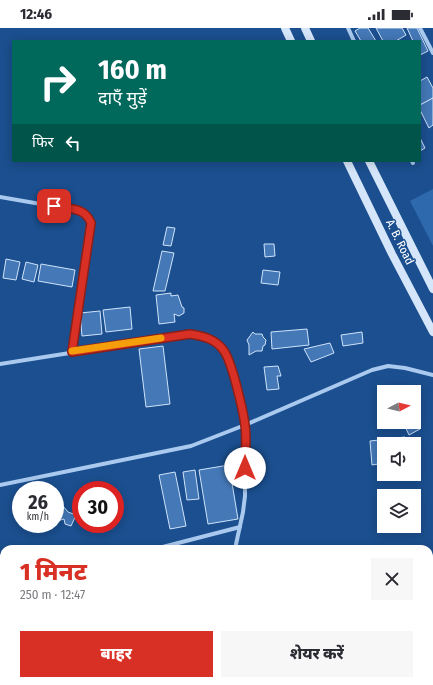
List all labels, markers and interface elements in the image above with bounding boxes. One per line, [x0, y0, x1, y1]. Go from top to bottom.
text: 12:46 [20, 5, 52, 23]
text: 160 m [98, 53, 167, 86]
icon: right [32, 56, 84, 108]
text: दाएँ मुड़ें [98, 87, 147, 109]
icon: left [62, 132, 84, 154]
text: फिर [32, 133, 54, 151]
pin [37, 189, 71, 223]
icon: arrive [43, 195, 65, 217]
street label: A. B. Road [383, 217, 417, 267]
north arrow [377, 385, 421, 429]
map controls [377, 385, 421, 533]
button: sound [377, 437, 421, 481]
position arrow [224, 447, 266, 489]
speed limit sign: 30 [72, 481, 124, 533]
button: layers [377, 489, 421, 533]
text: 26 [28, 490, 48, 514]
text: km/h [27, 511, 49, 523]
text: 1 मिनट [20, 558, 87, 586]
button: close [371, 558, 413, 600]
text: 250 m · 12:47 [20, 587, 85, 602]
button: बाहर [20, 631, 213, 677]
button: शेयर करें [221, 631, 413, 677]

